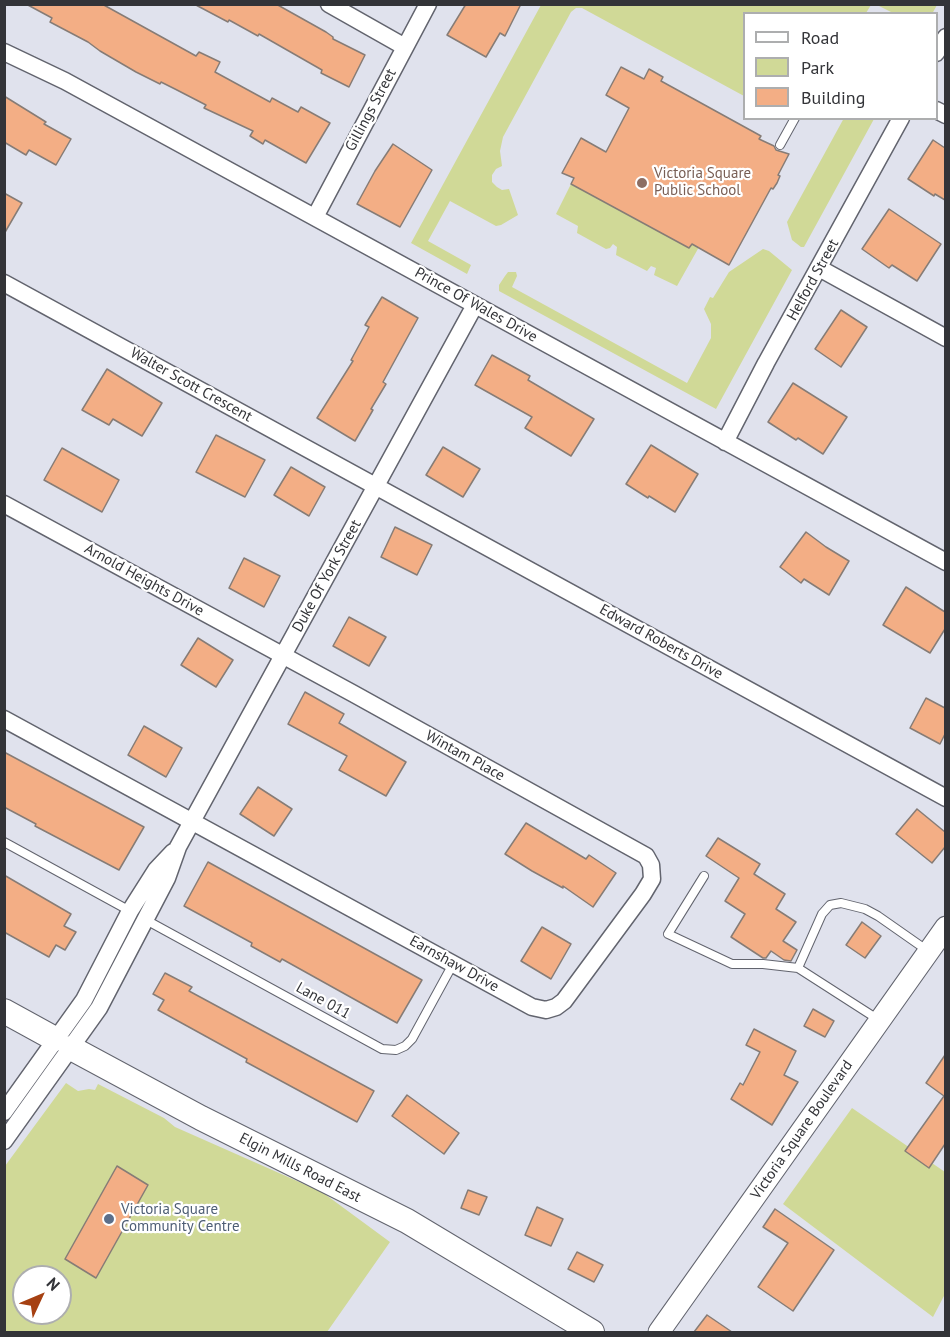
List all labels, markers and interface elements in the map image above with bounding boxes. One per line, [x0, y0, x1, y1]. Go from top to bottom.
legend [743, 12, 938, 120]
text: Road [801, 26, 839, 49]
text: Park [801, 56, 834, 79]
street label: Gillings Street [342, 66, 400, 154]
text: Building [801, 86, 865, 109]
place label: Victoria Square Public School [654, 165, 751, 200]
marker: Victoria Square Public School [635, 176, 649, 190]
street label: Helford Street [783, 236, 843, 324]
street label: Prince Of Wales Drive [412, 264, 540, 346]
street label: Walter Scott Crescent [127, 344, 255, 426]
street label: Duke Of York Street [289, 517, 365, 635]
street label: Arnold Heights Drive [81, 540, 207, 620]
street label: Edward Roberts Drive [596, 601, 726, 683]
street label: Wintam Place [422, 727, 508, 785]
street label: Earnshaw Drive [406, 932, 502, 996]
street label: Lane 011 [293, 979, 353, 1023]
street label: Victoria Square Boulevard [747, 1057, 857, 1203]
street label: Elgin Mills Road East [236, 1129, 364, 1207]
place label: Victoria Square Community Centre [121, 1201, 239, 1236]
marker: Victoria Square Community Centre [102, 1212, 116, 1226]
north arrow [12, 1265, 72, 1325]
text: N [43, 1273, 64, 1295]

